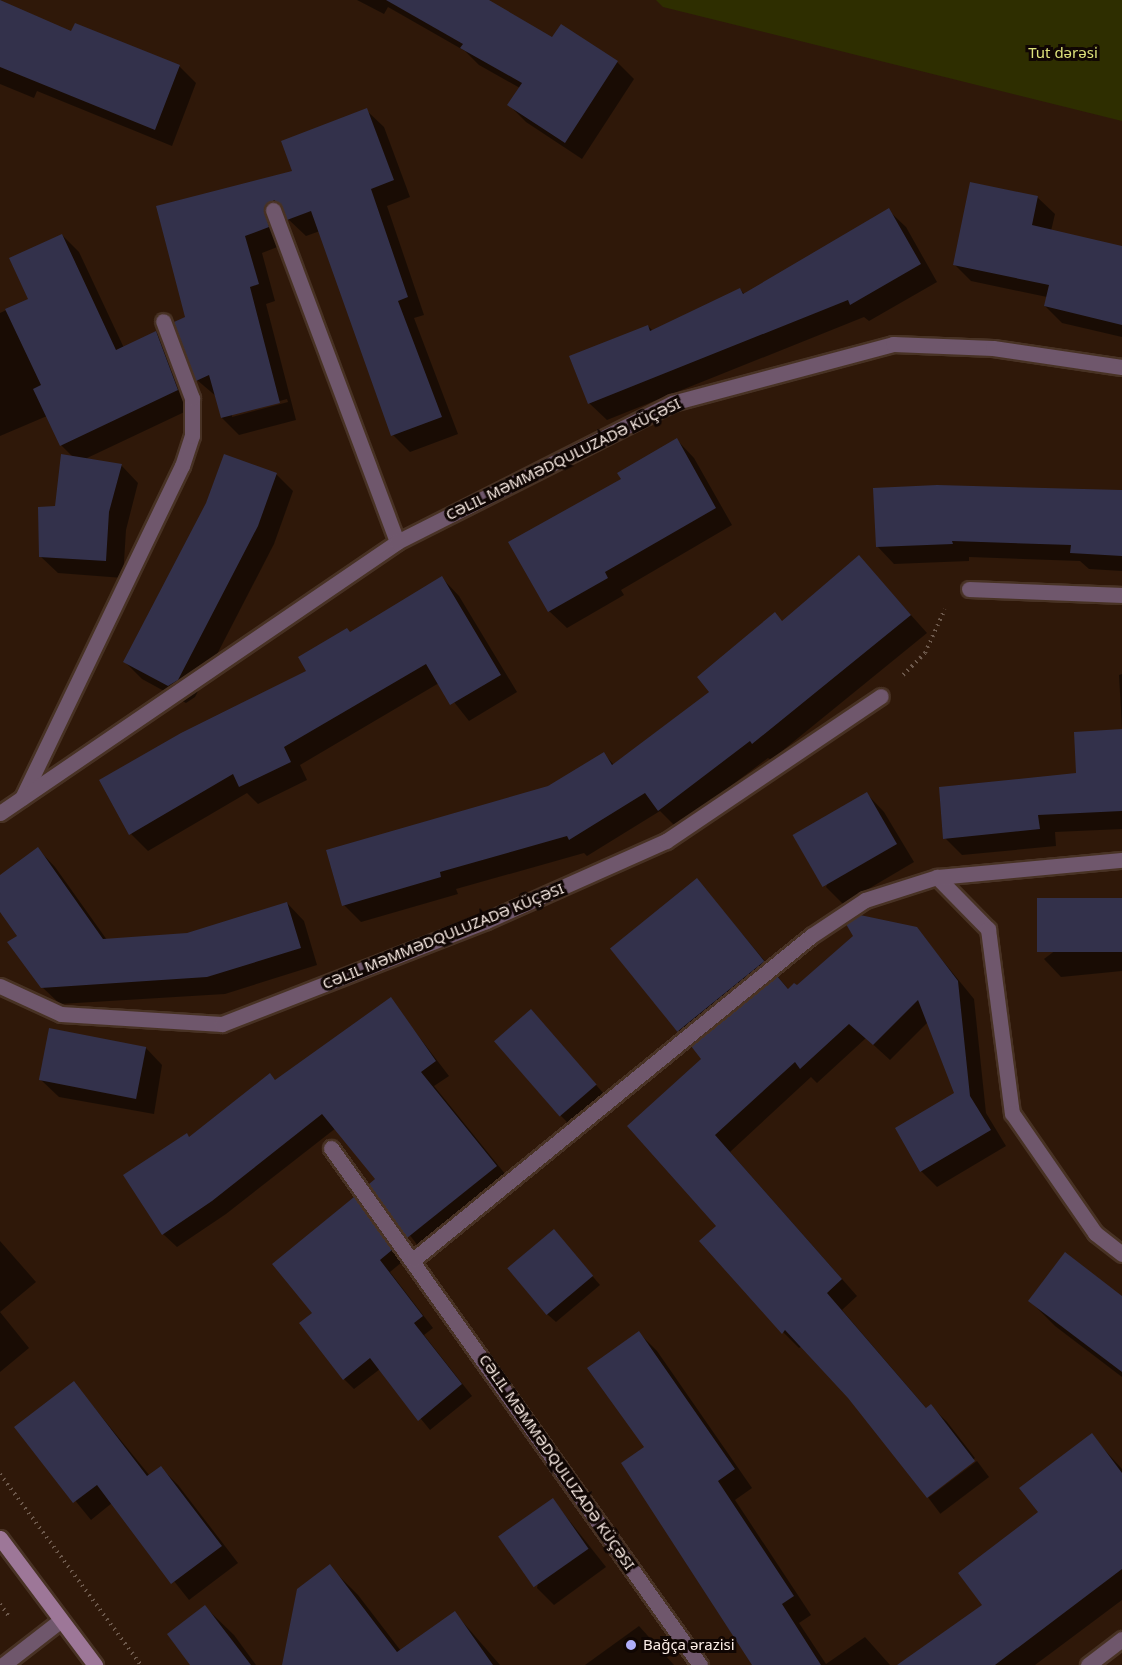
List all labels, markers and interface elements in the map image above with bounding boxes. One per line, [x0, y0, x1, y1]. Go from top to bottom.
park label: Tut dərəsi [1028, 44, 1098, 62]
street label: CƏLIL MƏMMƏDQULUZADƏ KÜÇƏSI [443, 394, 683, 524]
street label: CƏLIL MƏMMƏDQULUZADƏ KÜÇƏSI [320, 879, 566, 993]
street label: CƏLIL MƏMMƏDQULUZADƏ KÜÇƏSI [475, 1351, 639, 1573]
place label: Bağça ərazisi [643, 1636, 735, 1654]
marker: Bağça ərazisi [624, 1638, 638, 1652]

